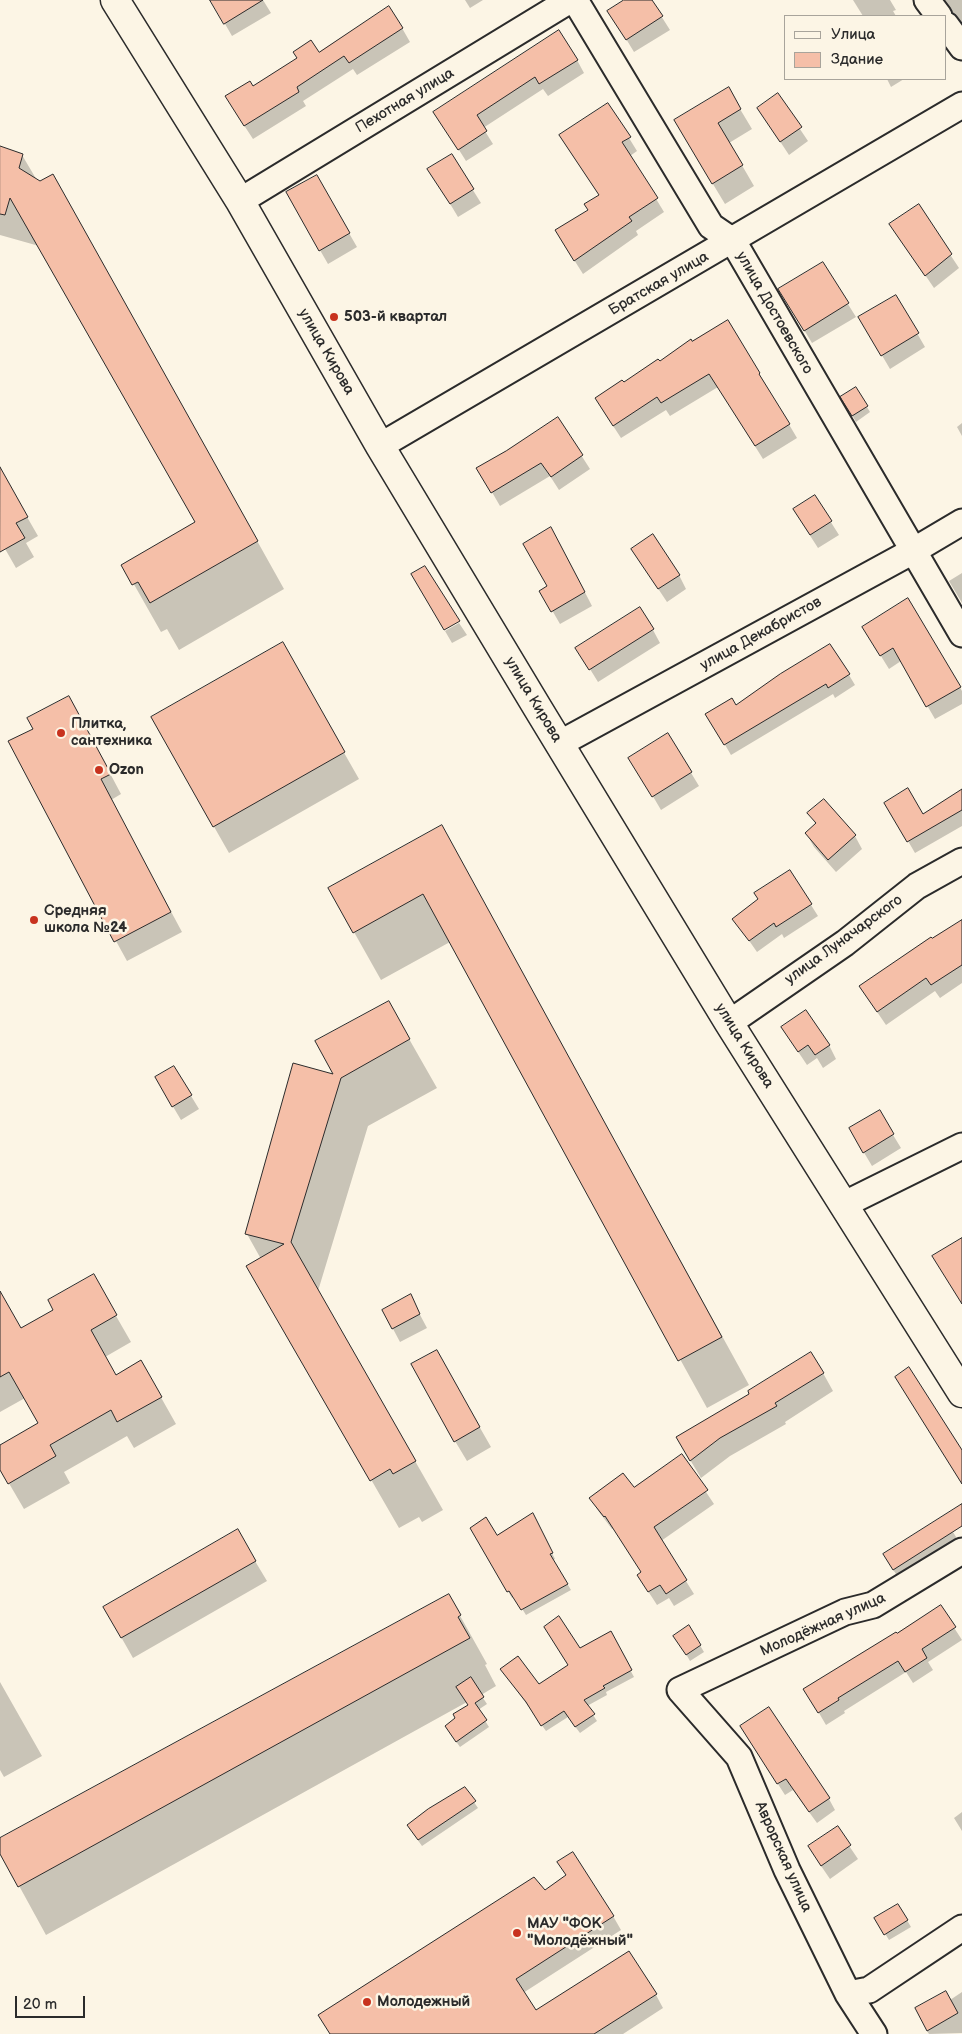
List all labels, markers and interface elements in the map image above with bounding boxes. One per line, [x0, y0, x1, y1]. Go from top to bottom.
legend [784, 15, 947, 80]
text: Улица [831, 25, 875, 44]
text: Здание [831, 50, 883, 69]
street label: Пехотная улица [352, 64, 458, 138]
street label: Братская улица [606, 248, 712, 320]
street label: улица Достоевского [732, 249, 816, 377]
street label: улица Кирова [294, 306, 358, 398]
place label: 503-й квартал [344, 308, 447, 326]
marker: 503-й квартал [328, 311, 340, 323]
street label: улица Декабристов [697, 593, 825, 675]
street label: улица Кирова [500, 654, 566, 746]
place label: Плитка, сантехника [71, 715, 152, 750]
marker: Плитка, сантехника [55, 727, 67, 739]
place label: Ozon [109, 761, 144, 779]
marker: Ozon [93, 764, 105, 776]
street label: улица Луначарского [782, 891, 906, 989]
place label: Средняя школа №24 [44, 902, 127, 937]
marker: Средняя школа №24 [28, 914, 40, 926]
street label: улица Кирова [711, 1000, 777, 1092]
street label: Молодёжная улица [758, 1589, 888, 1661]
street label: Аврорская улица [750, 1799, 816, 1915]
place label: МАУ "ФОК "Молодёжный" [527, 1915, 633, 1950]
marker: МАУ "ФОК "Молодёжный" [511, 1927, 523, 1939]
scale bar [18, 1986, 88, 2018]
place label: Молодежный [377, 1993, 470, 2011]
text: 20 m [23, 1995, 57, 2014]
marker: Молодежный [361, 1996, 373, 2008]

